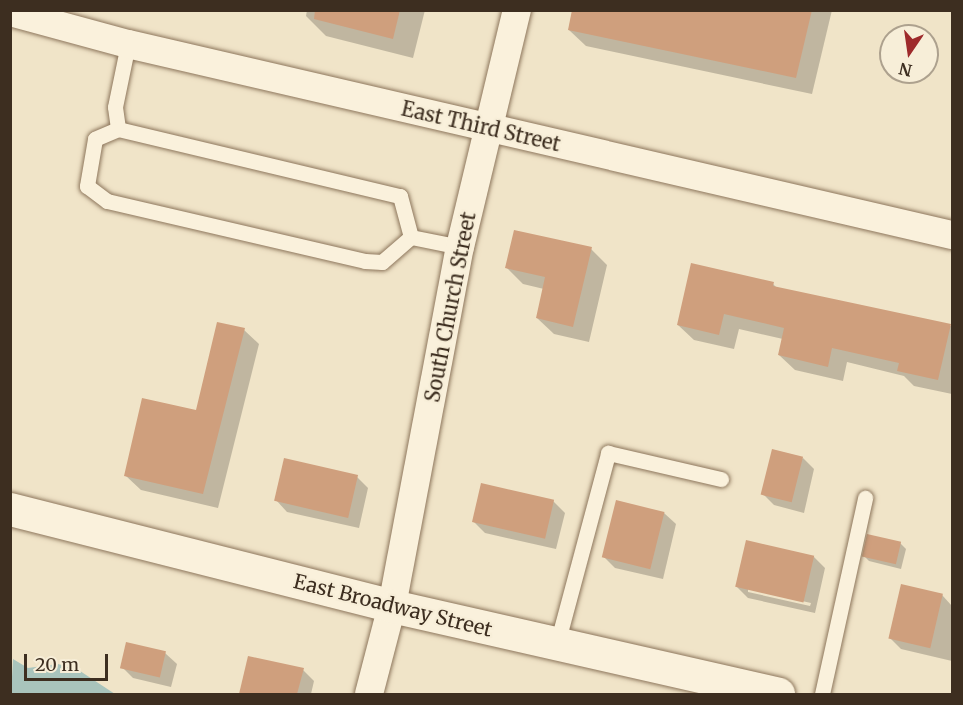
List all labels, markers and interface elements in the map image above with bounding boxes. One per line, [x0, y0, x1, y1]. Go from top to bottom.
north arrow [879, 24, 939, 84]
text: N [897, 58, 914, 81]
street label: East Third Street [399, 96, 563, 156]
street label: South Church Street [420, 210, 480, 404]
street label: East Broadway Street [291, 569, 495, 641]
scale bar [27, 642, 111, 680]
text: 20 m [35, 653, 79, 676]

